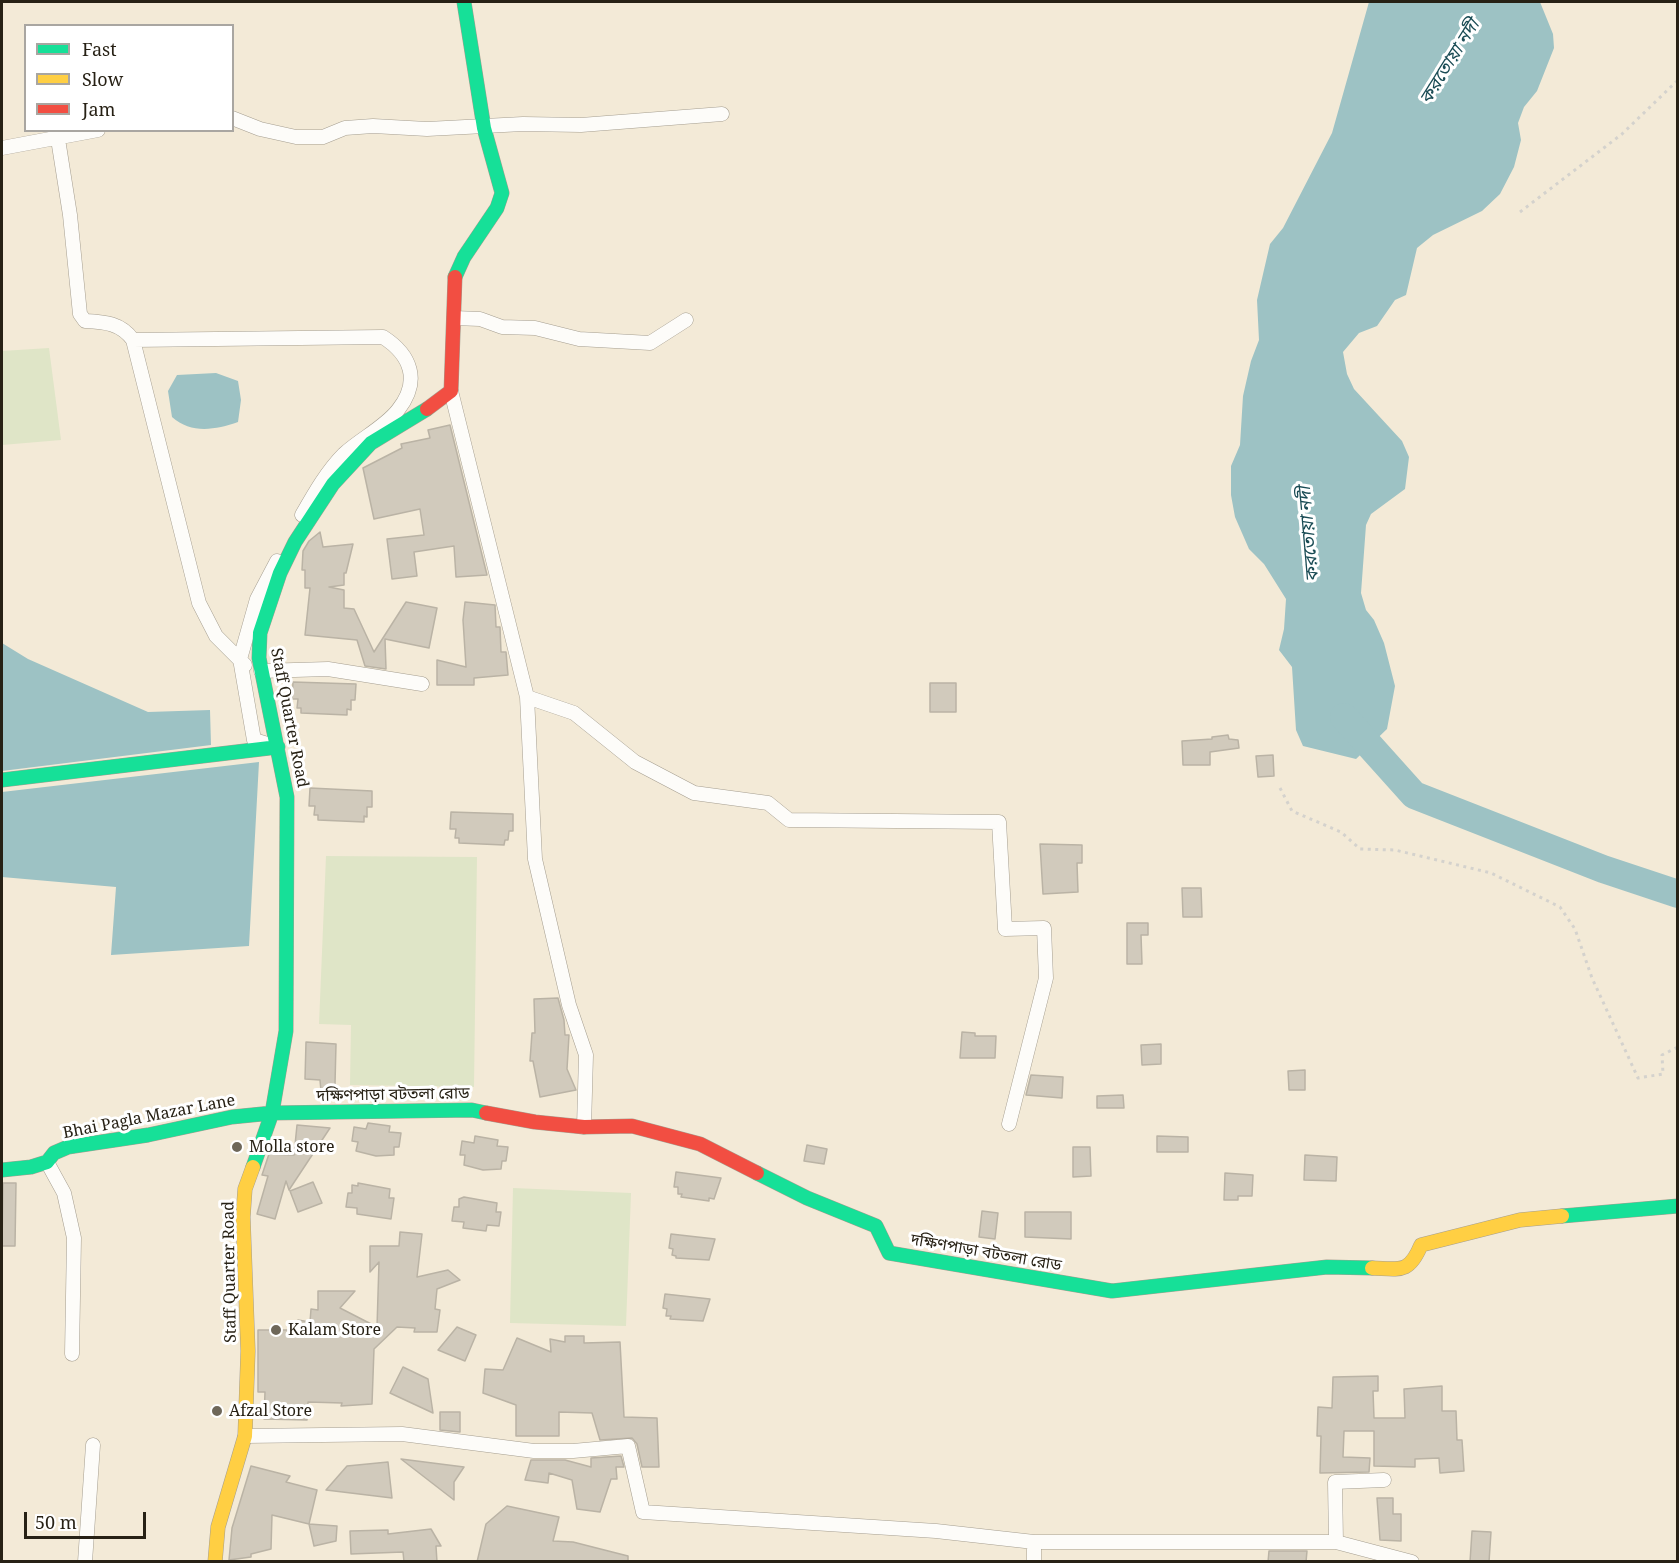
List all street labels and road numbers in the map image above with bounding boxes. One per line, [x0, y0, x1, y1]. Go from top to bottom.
street label: Staff Quarter Road [266, 647, 312, 789]
street label: দক্ষিণপাড়া বটতলা রোড [316, 1084, 470, 1106]
street label: Bhai Pagla Mazar Lane [61, 1091, 237, 1143]
street label: Staff Quarter Road [219, 1201, 241, 1343]
street label: দক্ষিণপাড়া বটতলা রোড [909, 1230, 1063, 1276]

